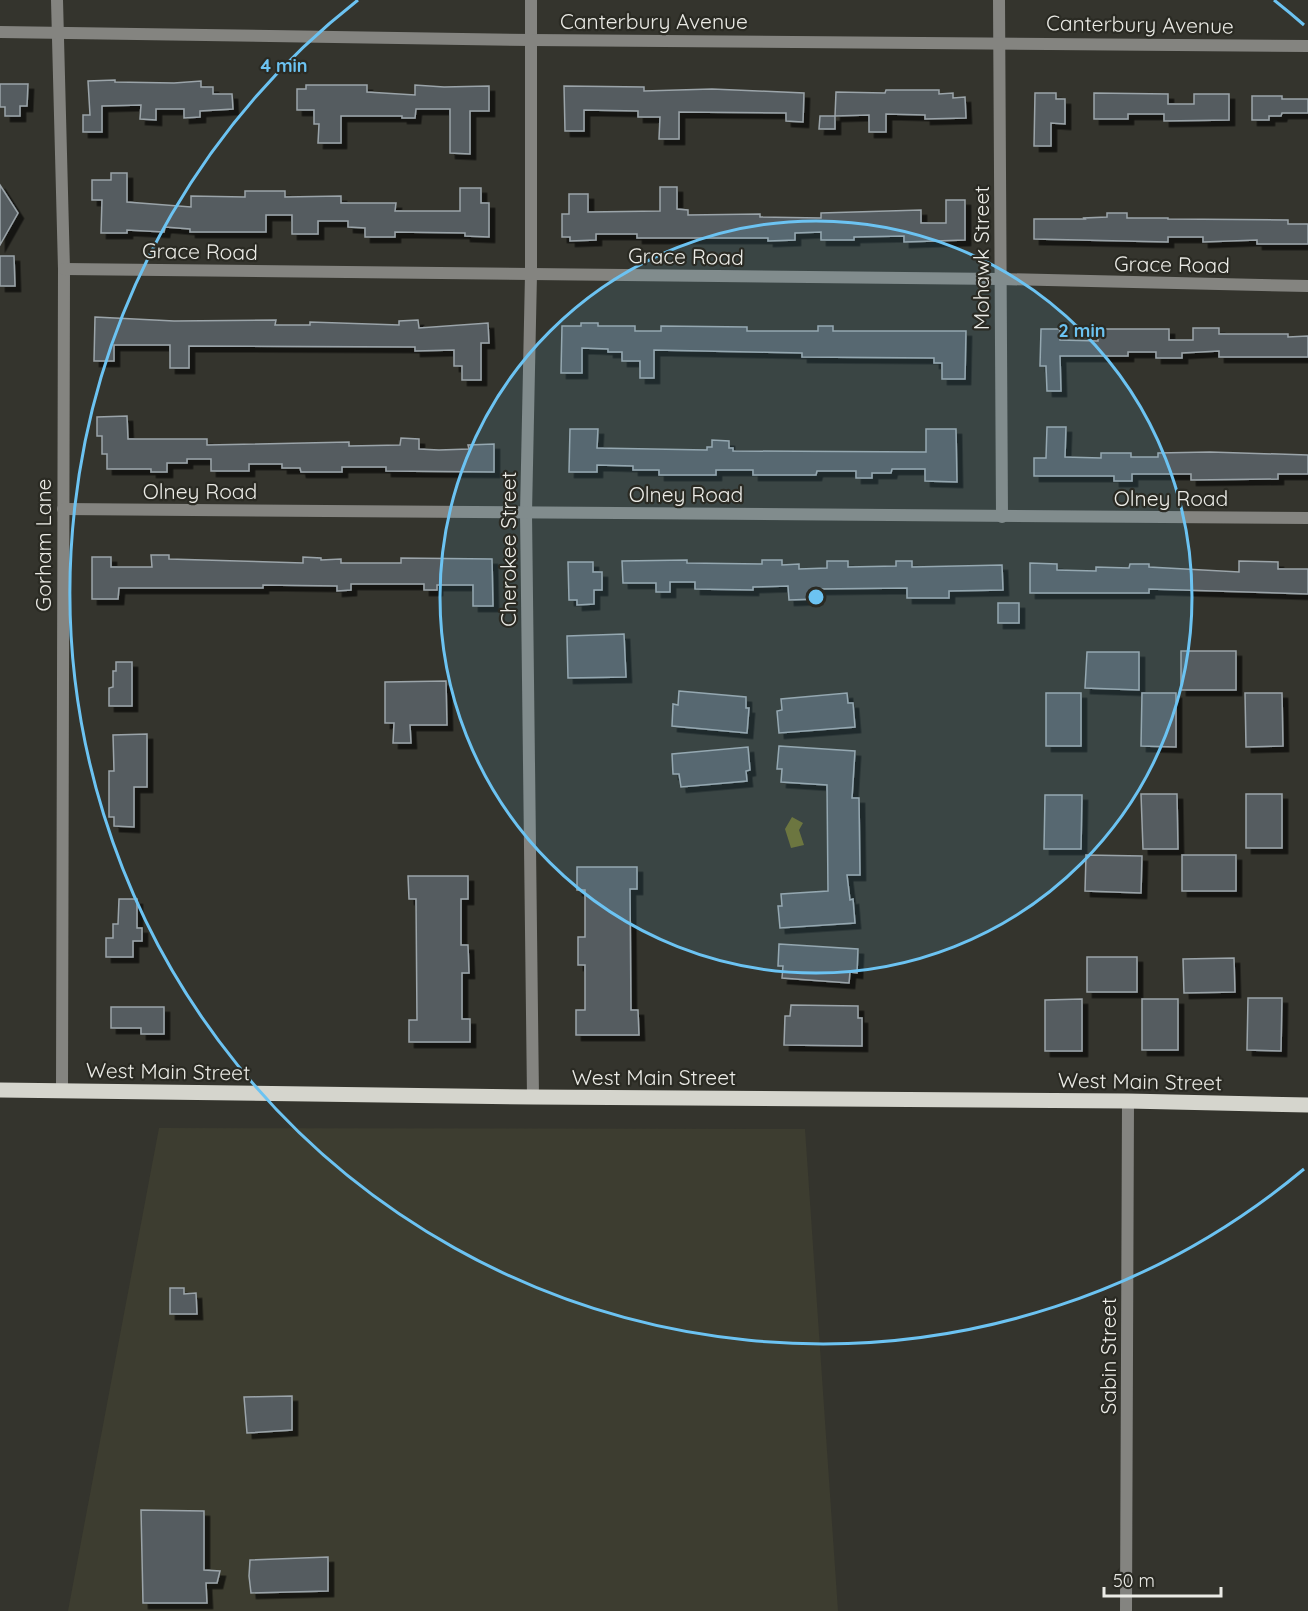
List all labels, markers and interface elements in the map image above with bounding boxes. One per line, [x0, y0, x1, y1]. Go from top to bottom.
street label: Canterbury Avenue [560, 8, 748, 34]
street label: Canterbury Avenue [1046, 9, 1234, 39]
text: 4 min [260, 54, 308, 77]
street label: Mohawk Street [968, 186, 994, 330]
street label: Grace Road [142, 237, 258, 265]
street label: Grace Road [628, 242, 744, 270]
street label: Grace Road [1114, 250, 1230, 278]
text: 2 min [1059, 319, 1105, 342]
street label: Cherokee Street [495, 471, 521, 627]
street label: Olney Road [143, 478, 257, 504]
street label: Gorham Lane [30, 479, 56, 611]
street label: Olney Road [629, 481, 743, 507]
street label: Olney Road [1114, 485, 1228, 511]
centre of rings [806, 587, 826, 607]
street label: West Main Street [86, 1057, 250, 1085]
street label: West Main Street [572, 1064, 736, 1090]
street label: West Main Street [1058, 1067, 1222, 1095]
street label: Sabin Street [1095, 1297, 1121, 1415]
scale bar [1104, 1560, 1221, 1598]
text: 50 m [1113, 1569, 1155, 1592]

